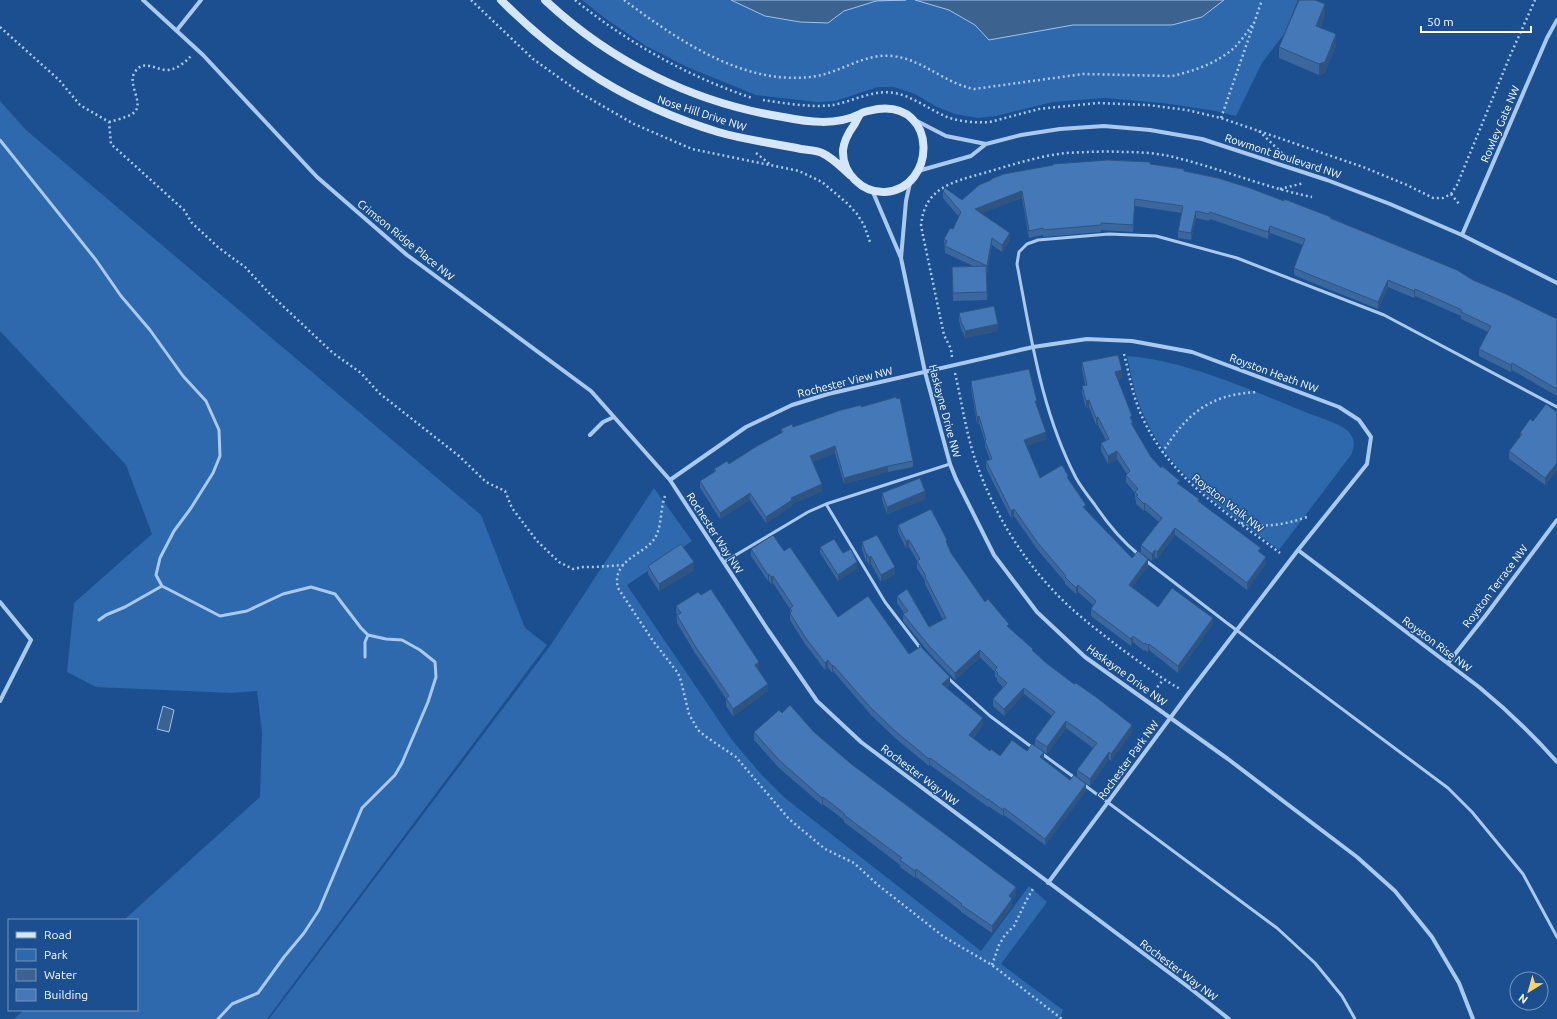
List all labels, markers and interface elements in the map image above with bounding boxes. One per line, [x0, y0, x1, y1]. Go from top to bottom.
scale bar [1421, 8, 1531, 34]
text: 50 m [1427, 15, 1454, 28]
street label: Rowley Gate NW [1478, 84, 1522, 164]
street label: Nose Hill Drive NW [656, 93, 748, 133]
street label: Rowmont Boulevard NW [1223, 131, 1343, 181]
street label: Crimson Ridge Place NW [355, 197, 457, 283]
street label: Royston Heath NW [1228, 351, 1320, 395]
street label: Haskayne Drive NW [927, 363, 963, 459]
street label: Rochester View NW [796, 364, 894, 400]
street label: Royston Walk NW [1190, 471, 1266, 535]
street label: Rochester Way NW [684, 490, 746, 576]
street label: Royston Terrace NW [1460, 542, 1530, 630]
street label: Royston Rise NW [1400, 614, 1474, 674]
street label: Haskayne Drive NW [1085, 642, 1169, 708]
street label: Rochester Park NW [1095, 718, 1161, 802]
street label: Rochester Way NW [879, 742, 961, 808]
legend [8, 919, 138, 1011]
text: Road [44, 928, 72, 941]
street label: Rochester Way NW [1138, 937, 1220, 1003]
text: Park [44, 948, 68, 961]
text: Water [44, 968, 77, 981]
north arrow [1509, 971, 1549, 1011]
text: Building [44, 988, 88, 1001]
text: N [1516, 992, 1530, 1006]

